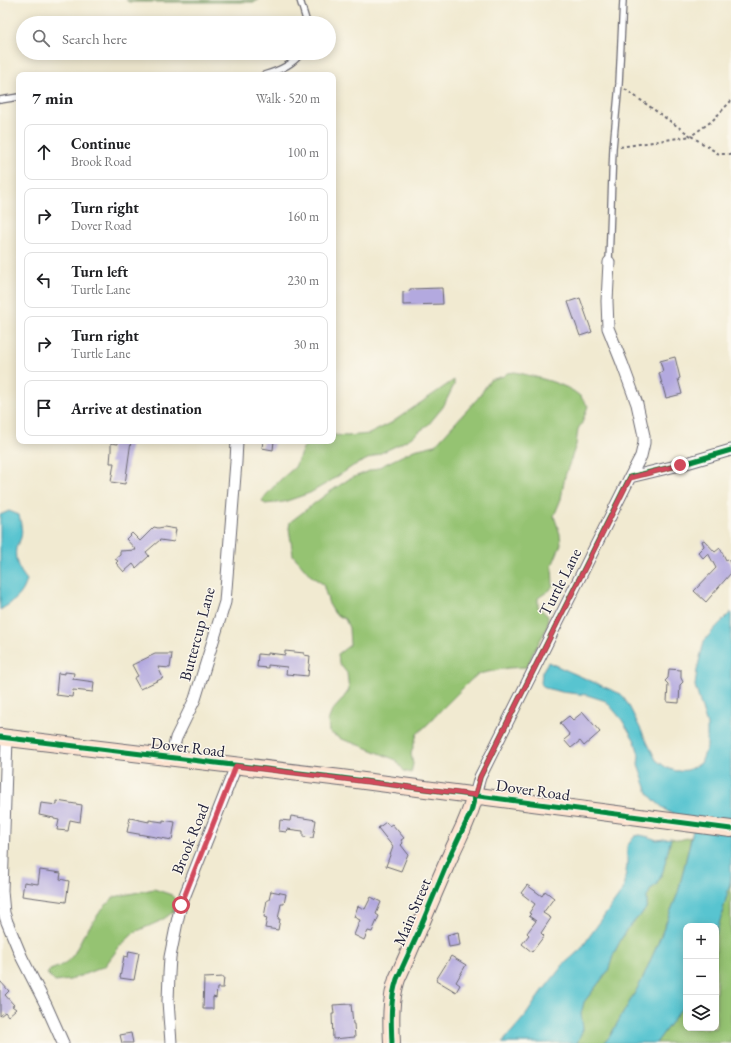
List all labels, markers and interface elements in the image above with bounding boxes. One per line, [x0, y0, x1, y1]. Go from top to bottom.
search box [16, 16, 336, 60]
icon: search [30, 27, 52, 49]
text: Search here [62, 29, 127, 48]
text: 7 min [32, 87, 73, 109]
text: Walk · 520 m [256, 90, 320, 107]
text: Continue [71, 134, 131, 153]
icon: ahead [33, 141, 55, 163]
text: 100 m [288, 144, 319, 161]
text: Brook Road [71, 153, 132, 170]
text: Turn right [71, 198, 139, 217]
icon: right [33, 205, 55, 227]
text: 160 m [288, 208, 319, 225]
text: Dover Road [71, 217, 132, 234]
text: Turn left [71, 262, 128, 281]
icon: left [33, 269, 55, 291]
text: 230 m [288, 272, 319, 289]
text: Turtle Lane [71, 281, 131, 298]
text: Turn right [71, 326, 139, 345]
icon: right [33, 333, 55, 355]
text: 30 m [294, 336, 319, 353]
text: Turtle Lane [71, 345, 131, 362]
icon: arrive [33, 397, 55, 419]
text: Arrive at destination [71, 399, 202, 418]
route end [671, 456, 689, 474]
street label: Turtle Lane [534, 545, 586, 619]
street label: Buttercup Lane [174, 585, 220, 683]
street label: Dover Road [150, 732, 227, 762]
street label: Dover Road [495, 774, 572, 806]
street label: Brook Road [166, 800, 214, 877]
street label: Main Street [388, 875, 436, 949]
route start [172, 896, 190, 914]
map controls [683, 923, 719, 1031]
button: + [683, 923, 719, 959]
button: − [683, 959, 719, 995]
button: layers [683, 995, 719, 1031]

